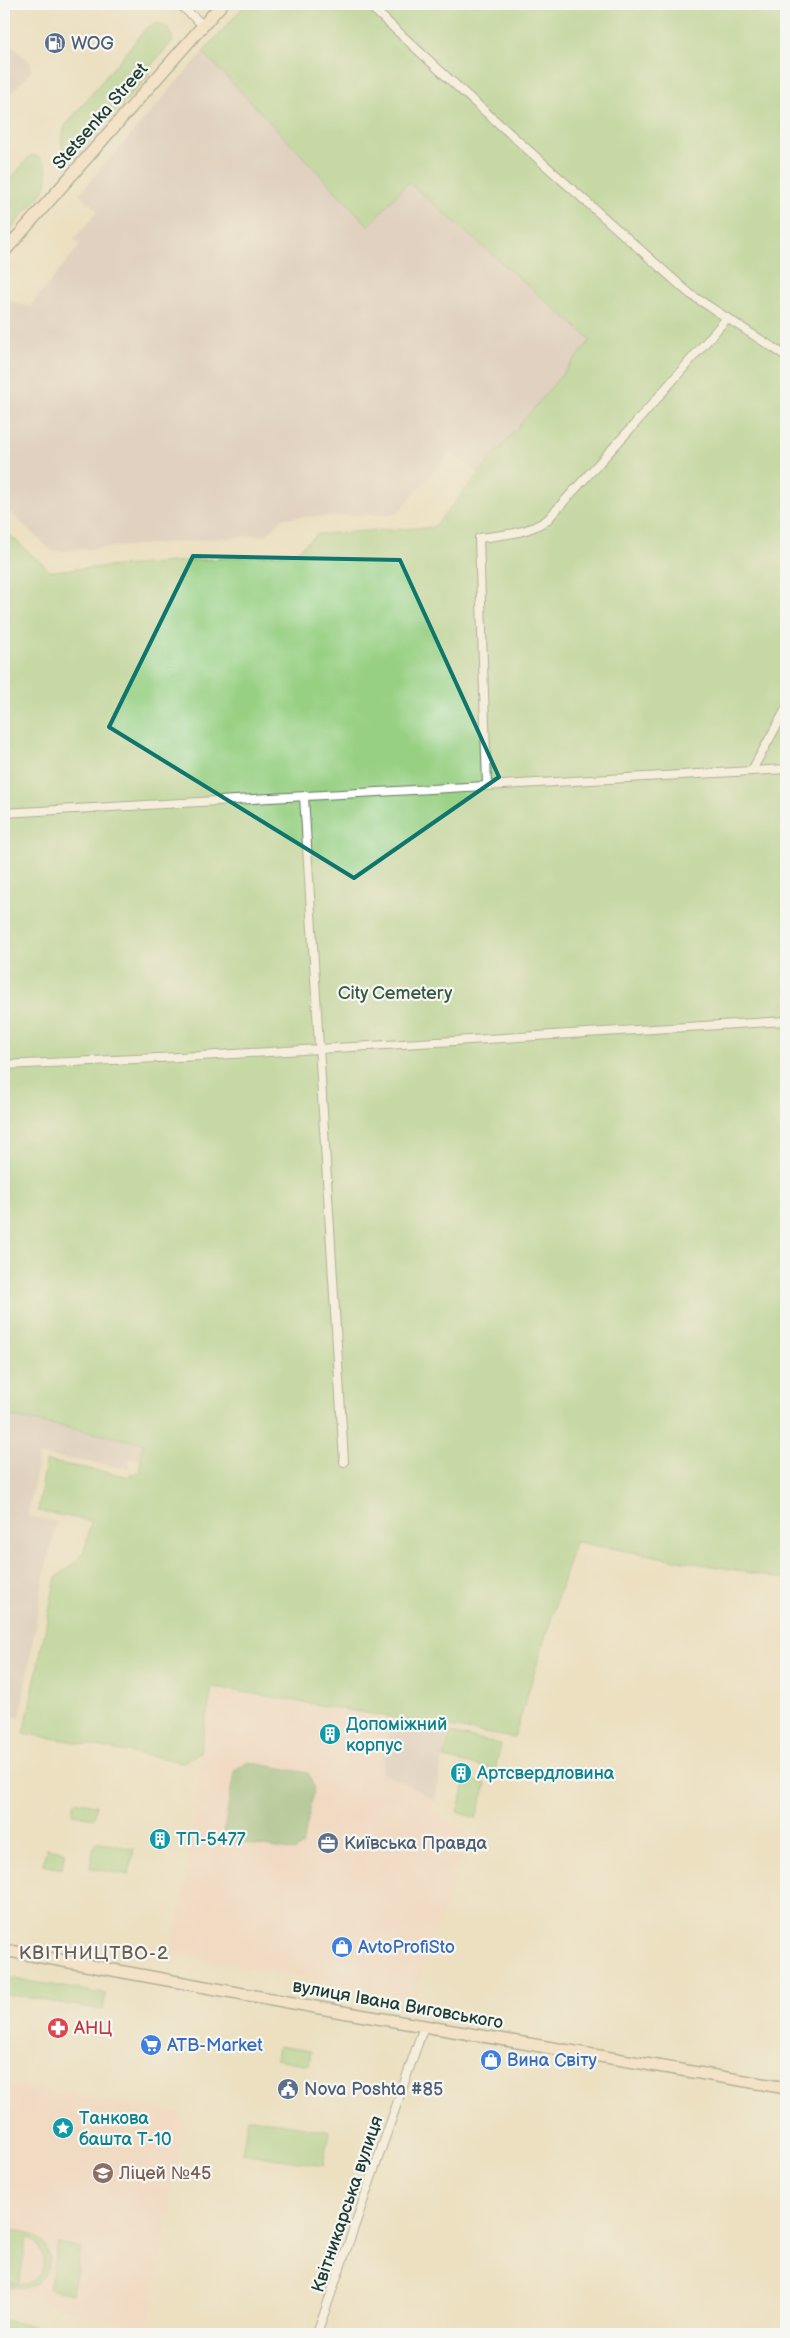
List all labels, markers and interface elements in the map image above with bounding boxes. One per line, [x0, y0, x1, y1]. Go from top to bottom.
fuel station icon: WOG [43, 31, 67, 55]
place label: WOG [71, 33, 114, 54]
street label: Stetsenka Street [48, 58, 153, 174]
park label: City Cemetery [338, 983, 453, 1004]
place label: Допоміжний корпус [346, 1714, 447, 1756]
building icon: Допоміжний корпус [318, 1722, 342, 1746]
building icon: Артсвердловина [449, 1761, 473, 1785]
place label: Артсвердловина [476, 1763, 615, 1784]
building icon: ТП-5477 [148, 1827, 172, 1851]
place label: ТП-5477 [176, 1829, 246, 1850]
office icon: Київська Правда [316, 1831, 340, 1855]
place label: Київська Правда [344, 1833, 487, 1854]
shop icon: AvtoProfiSto [330, 1935, 354, 1959]
place label: AvtoProfiSto [358, 1937, 455, 1958]
district label: КВІТНИЦТВО-2 [19, 1942, 169, 1965]
street label: вулиця Івана Виговського [291, 1976, 505, 2033]
pharmacy icon: АНЦ [46, 2016, 70, 2040]
place label: АНЦ [73, 2018, 112, 2039]
supermarket icon: ATB-Market [139, 2033, 163, 2057]
place label: ATB-Market [167, 2035, 263, 2056]
shop icon: Вина Світу [479, 2048, 503, 2072]
place label: Вина Світу [507, 2050, 598, 2071]
public building icon: Nova Poshta #85 [276, 2077, 300, 2101]
place label: Nova Poshta #85 [304, 2079, 443, 2100]
place label: Танкова башта Т-10 [79, 2108, 171, 2150]
street label: Квітникарська вулиця [307, 2113, 388, 2295]
place icon: Танкова башта Т-10 [51, 2116, 75, 2140]
school or university icon: Ліцей №45 [91, 2161, 115, 2185]
place label: Ліцей №45 [118, 2163, 211, 2184]

